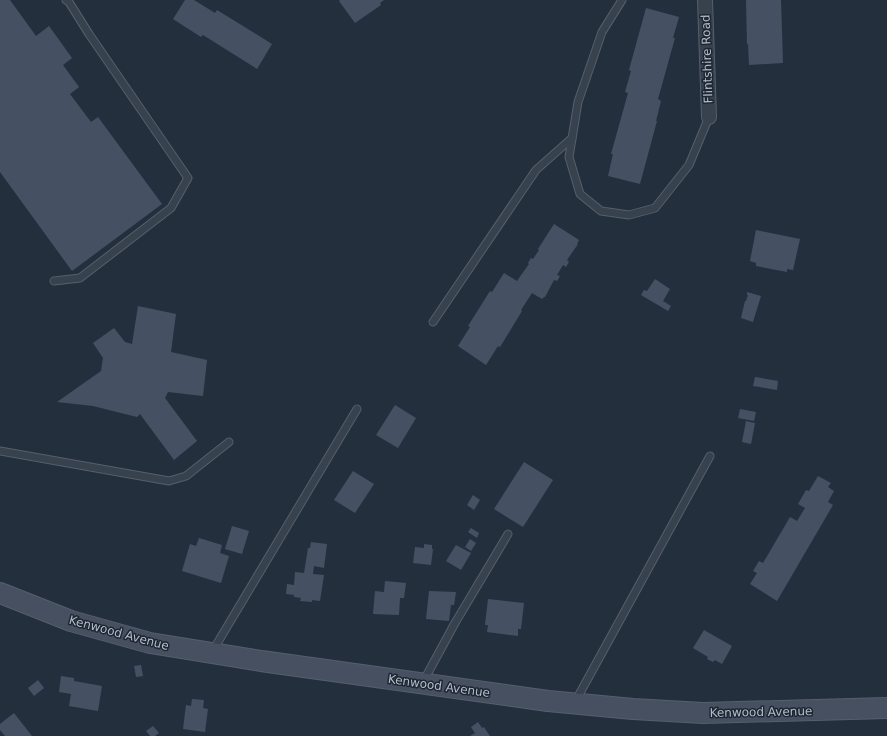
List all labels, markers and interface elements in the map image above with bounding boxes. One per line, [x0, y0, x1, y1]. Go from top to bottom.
street label: Flintshire Road [698, 14, 716, 104]
street label: Kenwood Avenue [68, 613, 170, 653]
street label: Kenwood Avenue [387, 672, 491, 700]
street label: Kenwood Avenue [709, 704, 813, 720]

